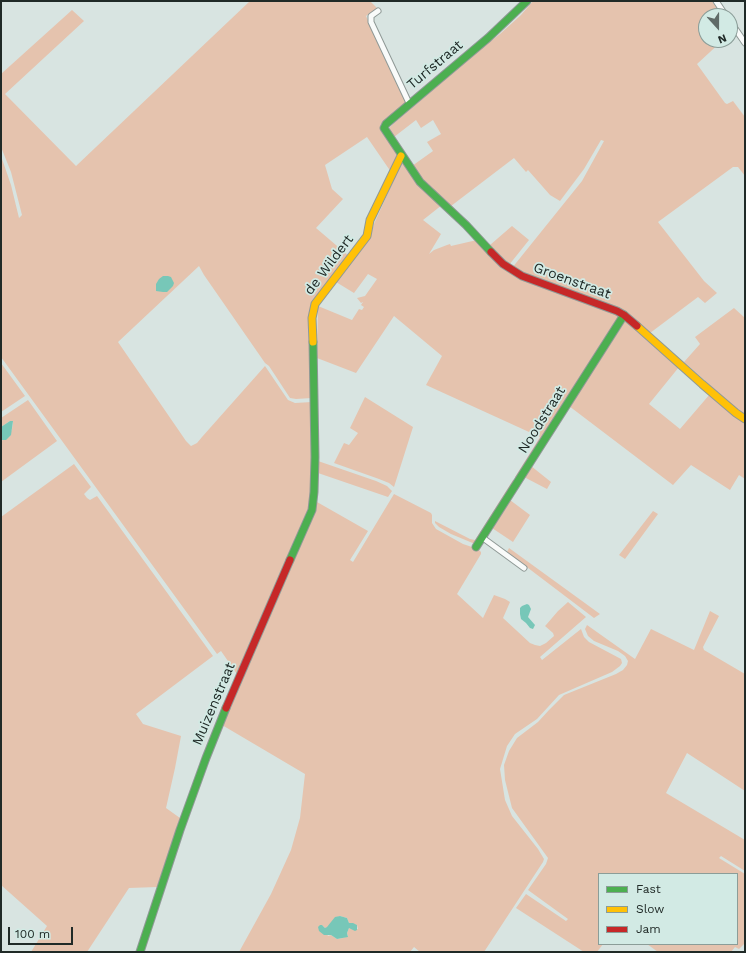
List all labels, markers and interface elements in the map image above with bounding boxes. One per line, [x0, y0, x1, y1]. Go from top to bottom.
north arrow [698, 8, 738, 48]
text: N [716, 31, 728, 46]
street label: Turfstraat [404, 37, 466, 93]
street label: de Wildert [301, 232, 357, 298]
street label: Groenstraat [531, 259, 613, 303]
street label: Noodstraat [515, 383, 569, 457]
street label: Muizenstraat [189, 660, 239, 748]
legend [598, 873, 738, 945]
text: Fast [636, 882, 661, 896]
text: Slow [636, 902, 664, 916]
scale bar [10, 919, 75, 945]
text: Jam [636, 922, 661, 936]
text: 100 m [15, 927, 50, 941]

